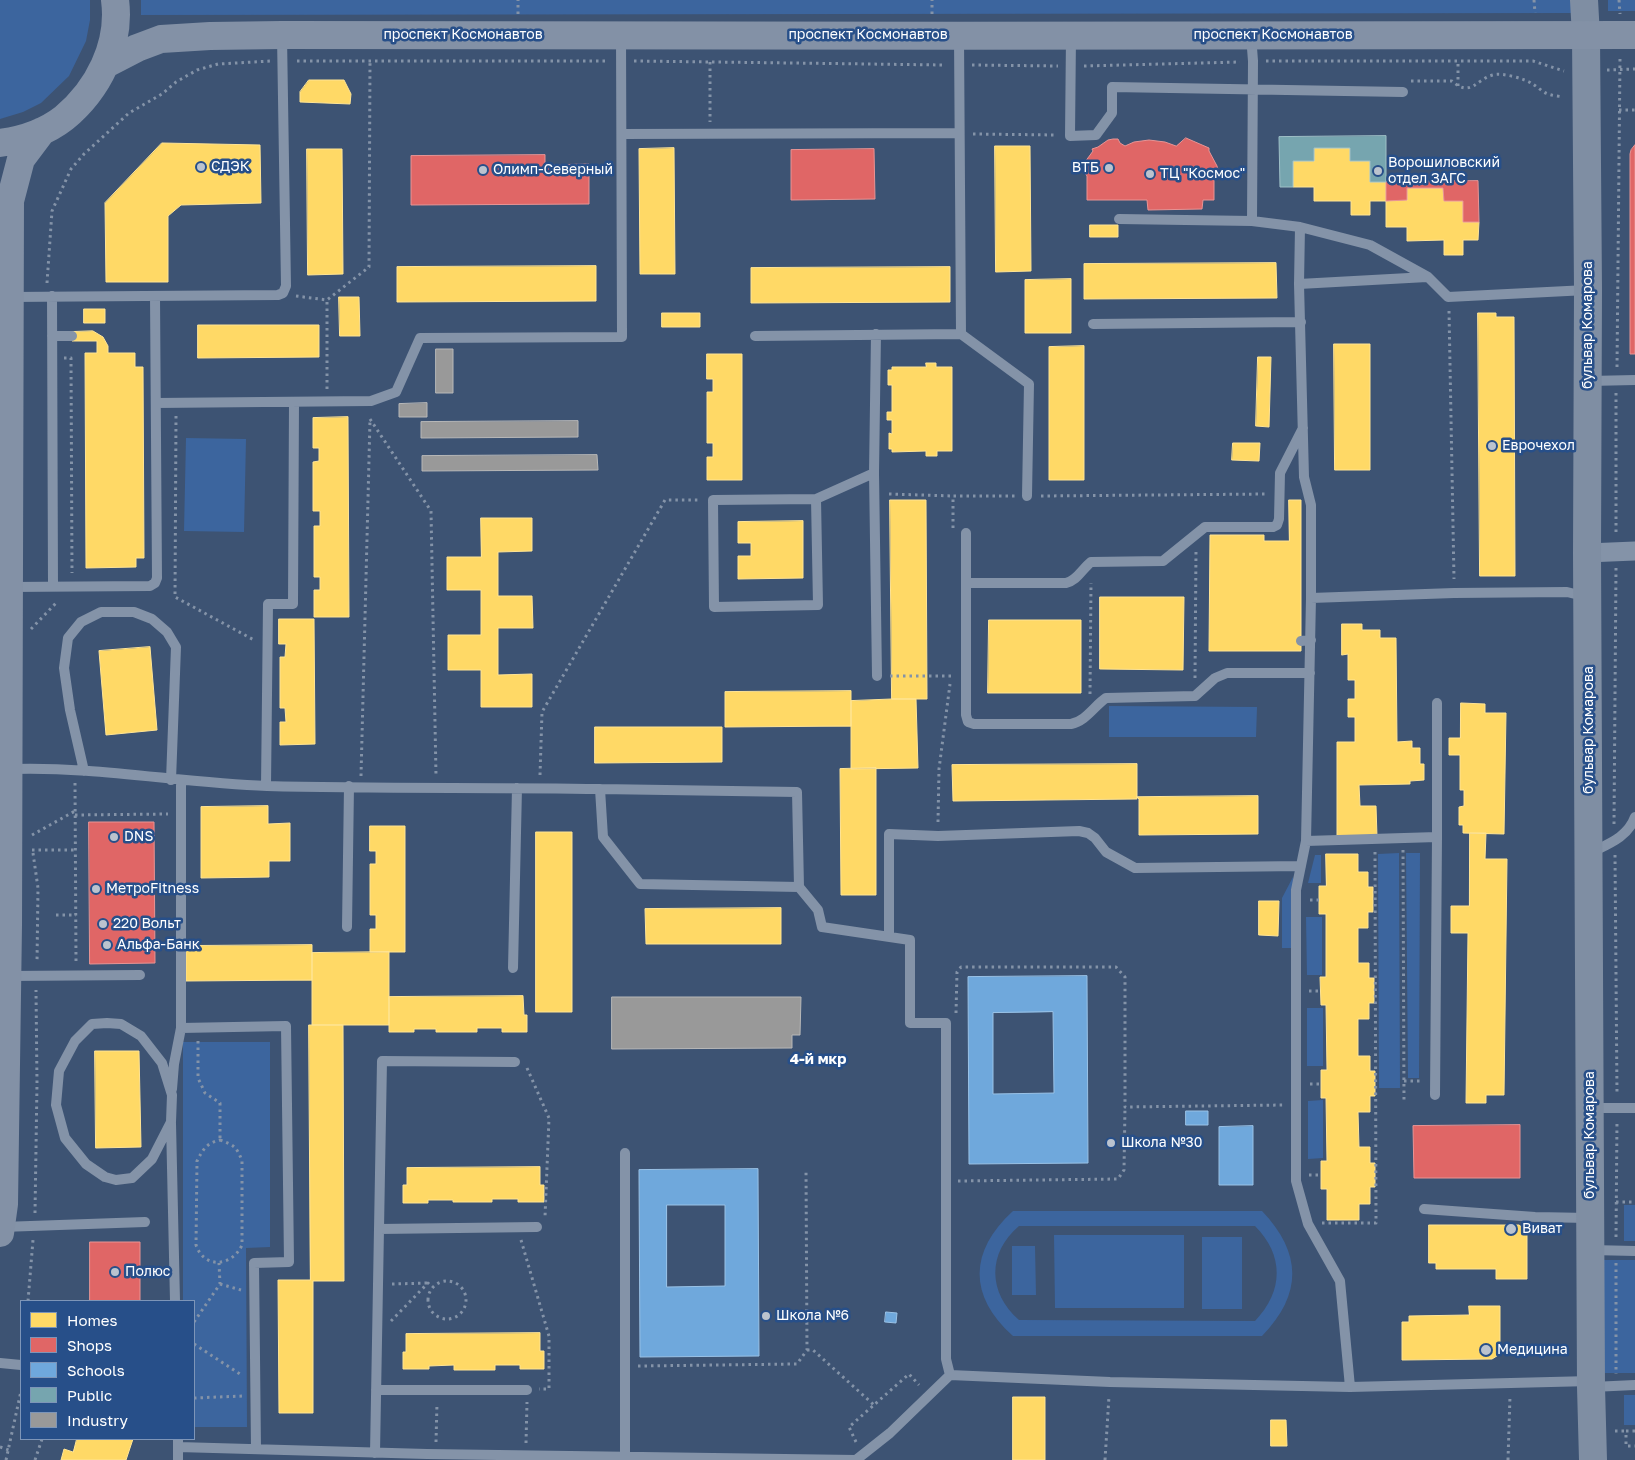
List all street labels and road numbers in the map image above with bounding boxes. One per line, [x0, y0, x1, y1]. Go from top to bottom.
street label: проспект Космонавтов [383, 27, 543, 43]
street label: проспект Космонавтов [788, 27, 948, 43]
street label: проспект Космонавтов [1193, 27, 1353, 43]
street label: бульвар Комарова [1580, 261, 1596, 389]
street label: бульвар Комарова [1581, 666, 1597, 794]
street label: бульвар Комарова [1582, 1071, 1598, 1199]

